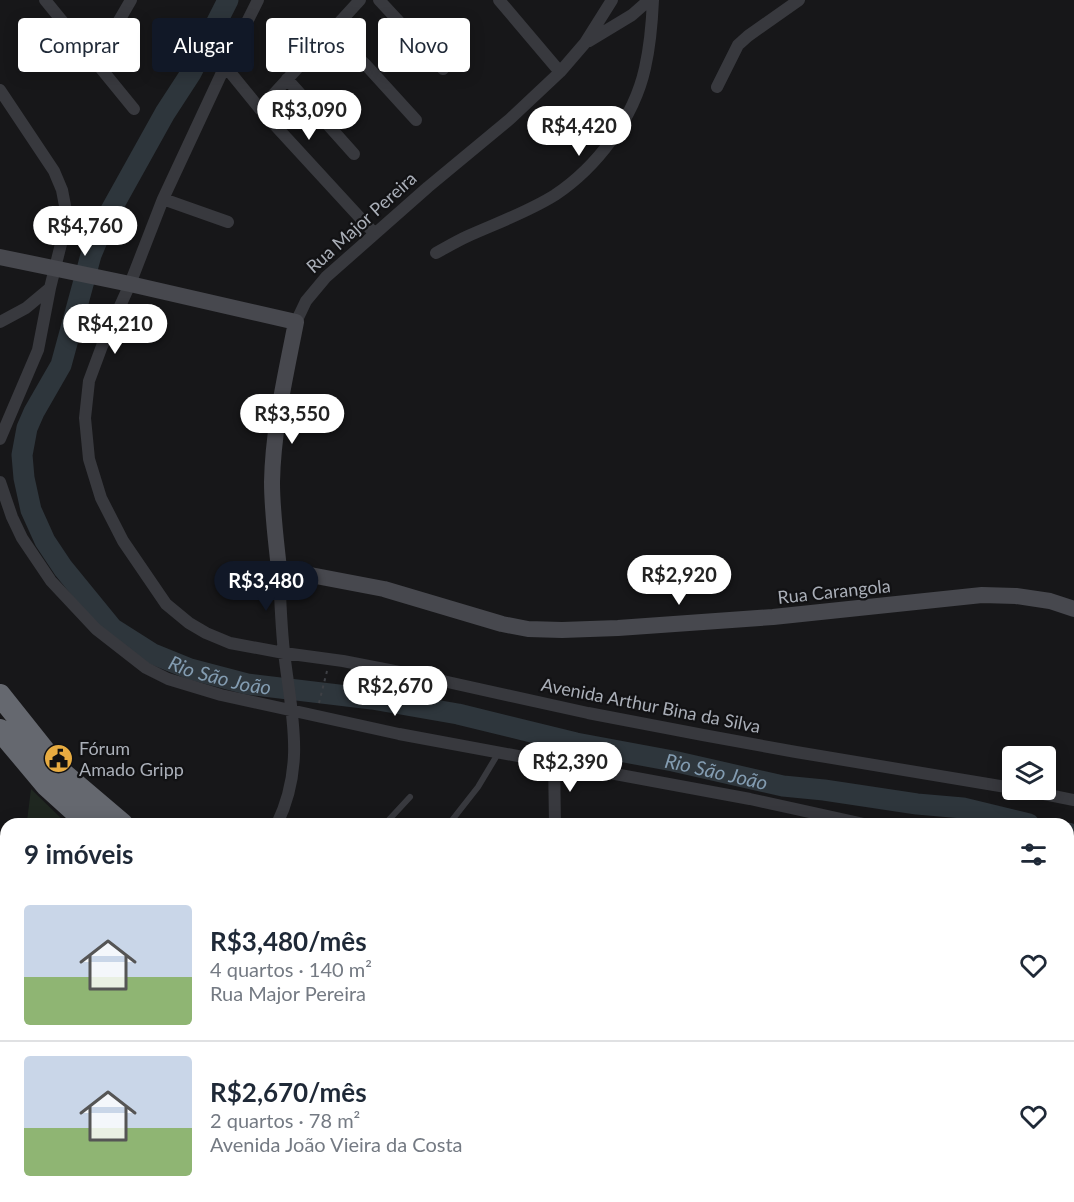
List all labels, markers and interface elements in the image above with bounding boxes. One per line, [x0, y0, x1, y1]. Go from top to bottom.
chip: Comprar [18, 18, 140, 72]
chip: Alugar [152, 18, 254, 72]
chip: Filtros [266, 18, 366, 72]
chip: Novo [378, 18, 470, 72]
pin: R$3,090 [254, 90, 364, 141]
text: R$3,090 [271, 97, 347, 121]
pin: R$4,420 [524, 106, 634, 157]
text: R$4,420 [541, 113, 617, 137]
street label: Rua Major Pereira [301, 167, 421, 277]
pin: R$4,760 [30, 206, 140, 257]
text: R$4,760 [47, 213, 123, 237]
pin: R$4,210 [60, 304, 170, 355]
text: R$4,210 [77, 311, 153, 335]
pin: R$3,550 [237, 394, 347, 445]
text: R$3,550 [254, 401, 330, 425]
pin: R$2,920 [624, 555, 734, 606]
pin: R$3,480 [211, 561, 321, 612]
text: R$2,920 [641, 562, 717, 586]
text: R$3,480 [228, 568, 304, 592]
street label: Rua Carangola [776, 574, 892, 608]
water label: Rio São João [165, 650, 272, 699]
pin: R$2,670 [340, 666, 450, 717]
text: R$2,670 [357, 673, 433, 697]
street label: Avenida Arthur Bina da Silva [540, 673, 762, 737]
place label: Fórum Amado Gripp [79, 737, 184, 780]
public building icon: Fórum Amado Gripp [42, 742, 74, 774]
pin: R$2,390 [515, 742, 625, 793]
map controls [1002, 746, 1056, 800]
button: layers [1002, 746, 1056, 800]
water label: Rio São João [663, 748, 770, 794]
text: R$2,390 [532, 749, 608, 773]
text: 9 imóveis [24, 838, 134, 870]
icon: filters [1017, 838, 1050, 871]
text: R$3,480/mês [210, 925, 367, 957]
icon: home [72, 929, 144, 1001]
icon: heart [1017, 949, 1050, 982]
text: 4 quartos · 140 m² [210, 957, 372, 981]
text: Rua Major Pereira [210, 981, 366, 1005]
text: R$2,670/mês [210, 1076, 367, 1108]
icon: home [72, 1080, 144, 1152]
icon: heart [1017, 1100, 1050, 1133]
text: 2 quartos · 78 m² [210, 1108, 360, 1132]
text: Avenida João Vieira da Costa [210, 1132, 463, 1156]

